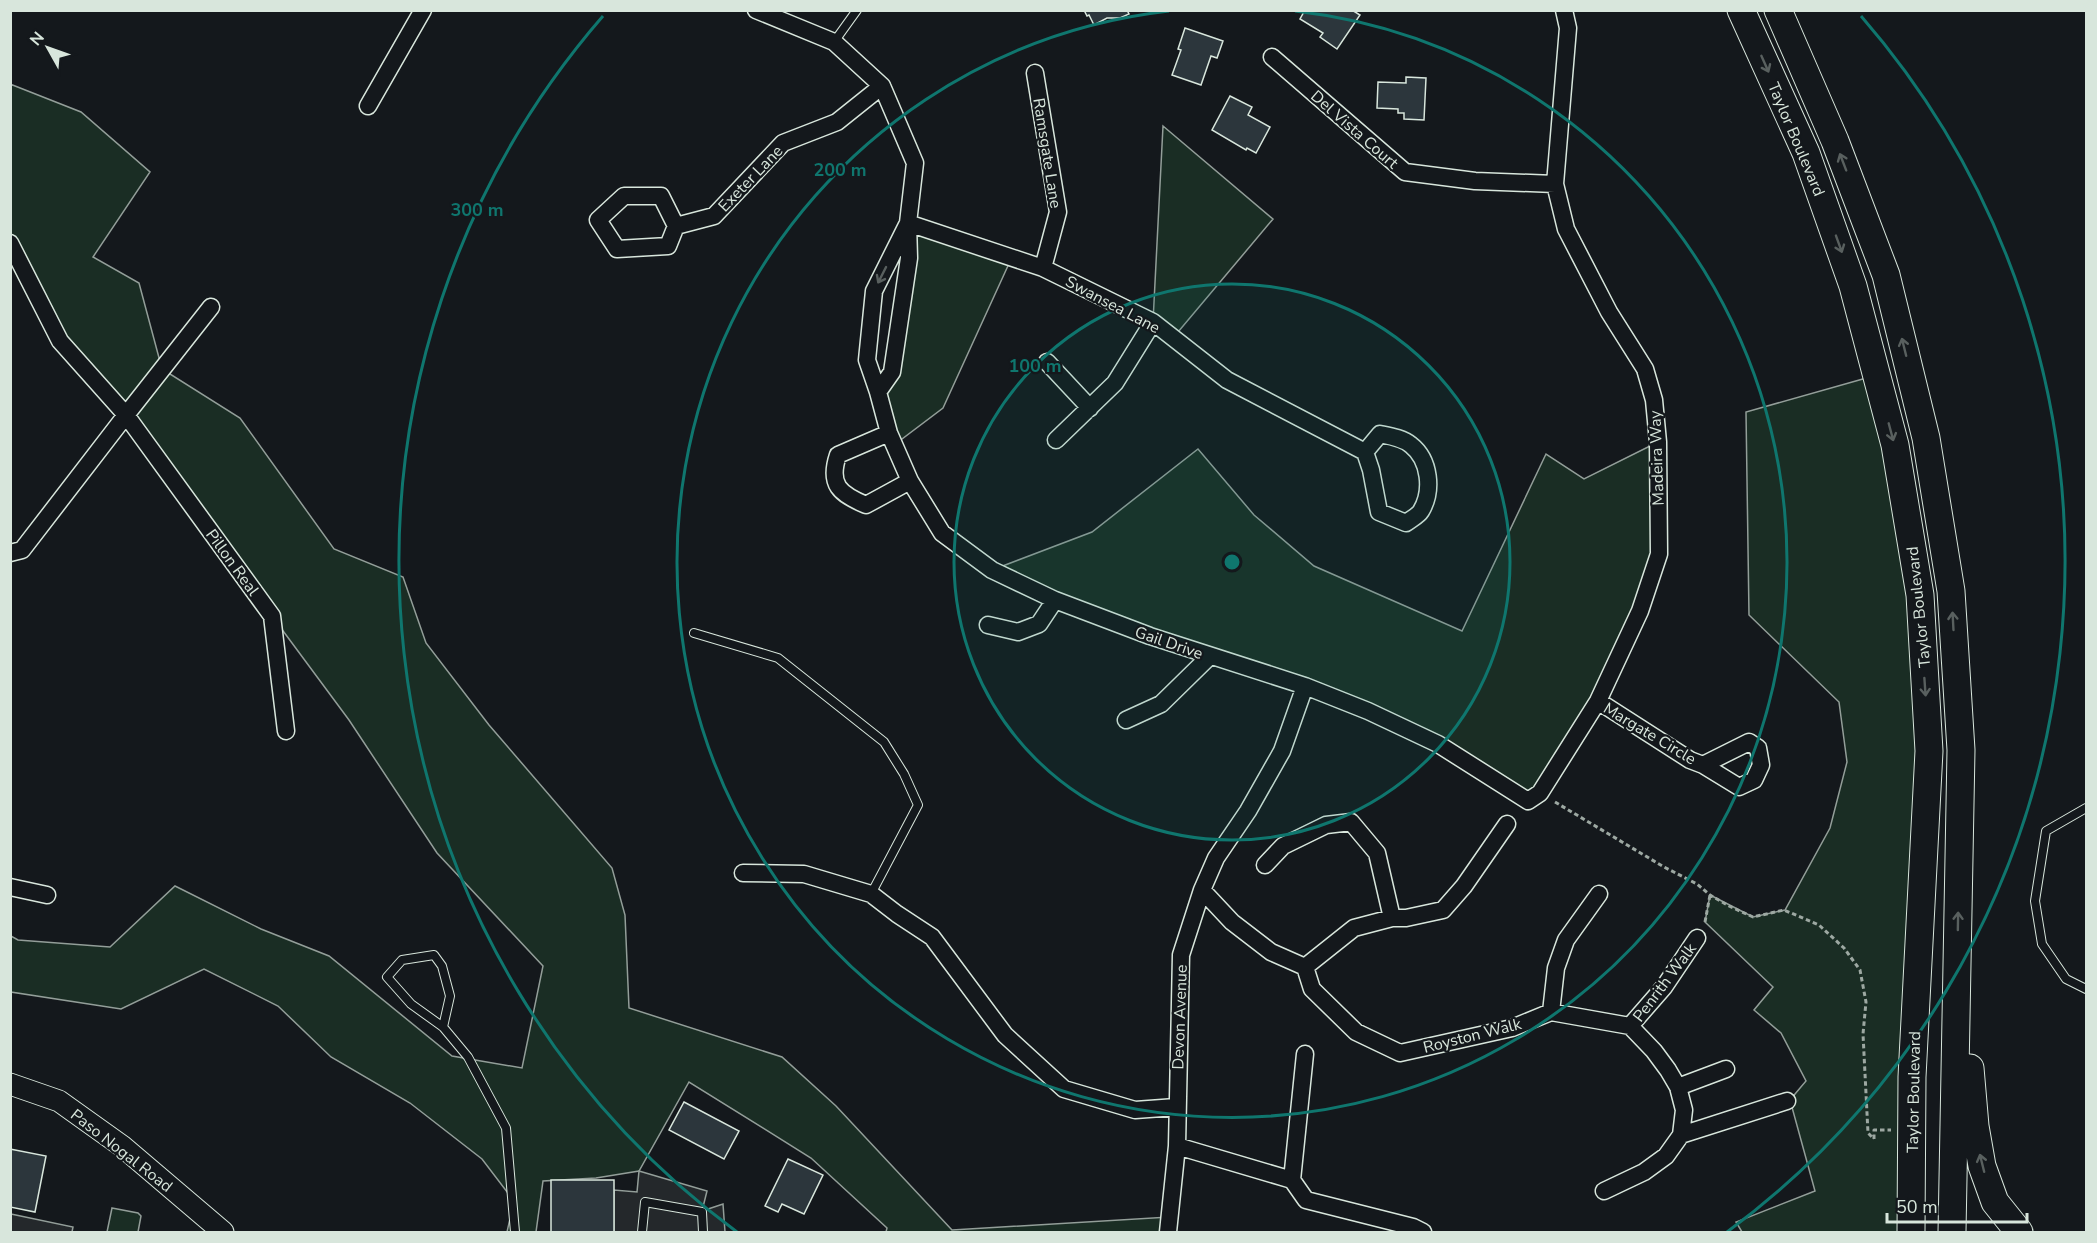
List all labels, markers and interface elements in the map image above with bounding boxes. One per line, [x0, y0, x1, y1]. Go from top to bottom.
north arrow [18, 18, 78, 78]
text: N [25, 27, 50, 51]
one-way arrow [1760, 54, 1772, 72]
street label: Taylor Boulevard [1762, 79, 1830, 200]
street label: Del Vista Court [1306, 85, 1403, 174]
street label: Ramsgate Lane [1027, 96, 1067, 210]
street label: Exeter Lane [713, 141, 788, 217]
one-way arrow [1837, 153, 1848, 172]
text: 200 m [813, 158, 867, 182]
text: 300 m [450, 198, 504, 222]
one-way arrow [1834, 234, 1845, 253]
one-way arrow [875, 266, 887, 284]
street label: Swansea Lane [1061, 271, 1164, 339]
one-way arrow [1897, 337, 1909, 356]
text: 100 m [1008, 354, 1062, 378]
street label: Madeira Way [1644, 409, 1670, 506]
one-way arrow [1886, 422, 1898, 441]
street label: Pillon Real [200, 525, 264, 601]
street label: Taylor Boulevard [1902, 545, 1936, 669]
centre of rings [1222, 552, 1242, 572]
one-way arrow [1948, 611, 1959, 631]
street label: Gail Drive [1132, 621, 1206, 665]
one-way arrow [1920, 677, 1931, 697]
street label: Margate Circle [1599, 698, 1700, 770]
one-way arrow [1952, 911, 1964, 931]
street label: Penrith Walk [1628, 938, 1702, 1027]
street label: Devon Avenue [1167, 964, 1193, 1070]
street label: Royston Walk [1421, 1013, 1525, 1059]
street label: Taylor Boulevard [1902, 1031, 1926, 1153]
street label: Paso Nogal Road [66, 1104, 177, 1198]
one-way arrow [1976, 1154, 1988, 1173]
scale bar [1887, 1186, 2026, 1224]
text: 50 m [1896, 1195, 1938, 1219]

